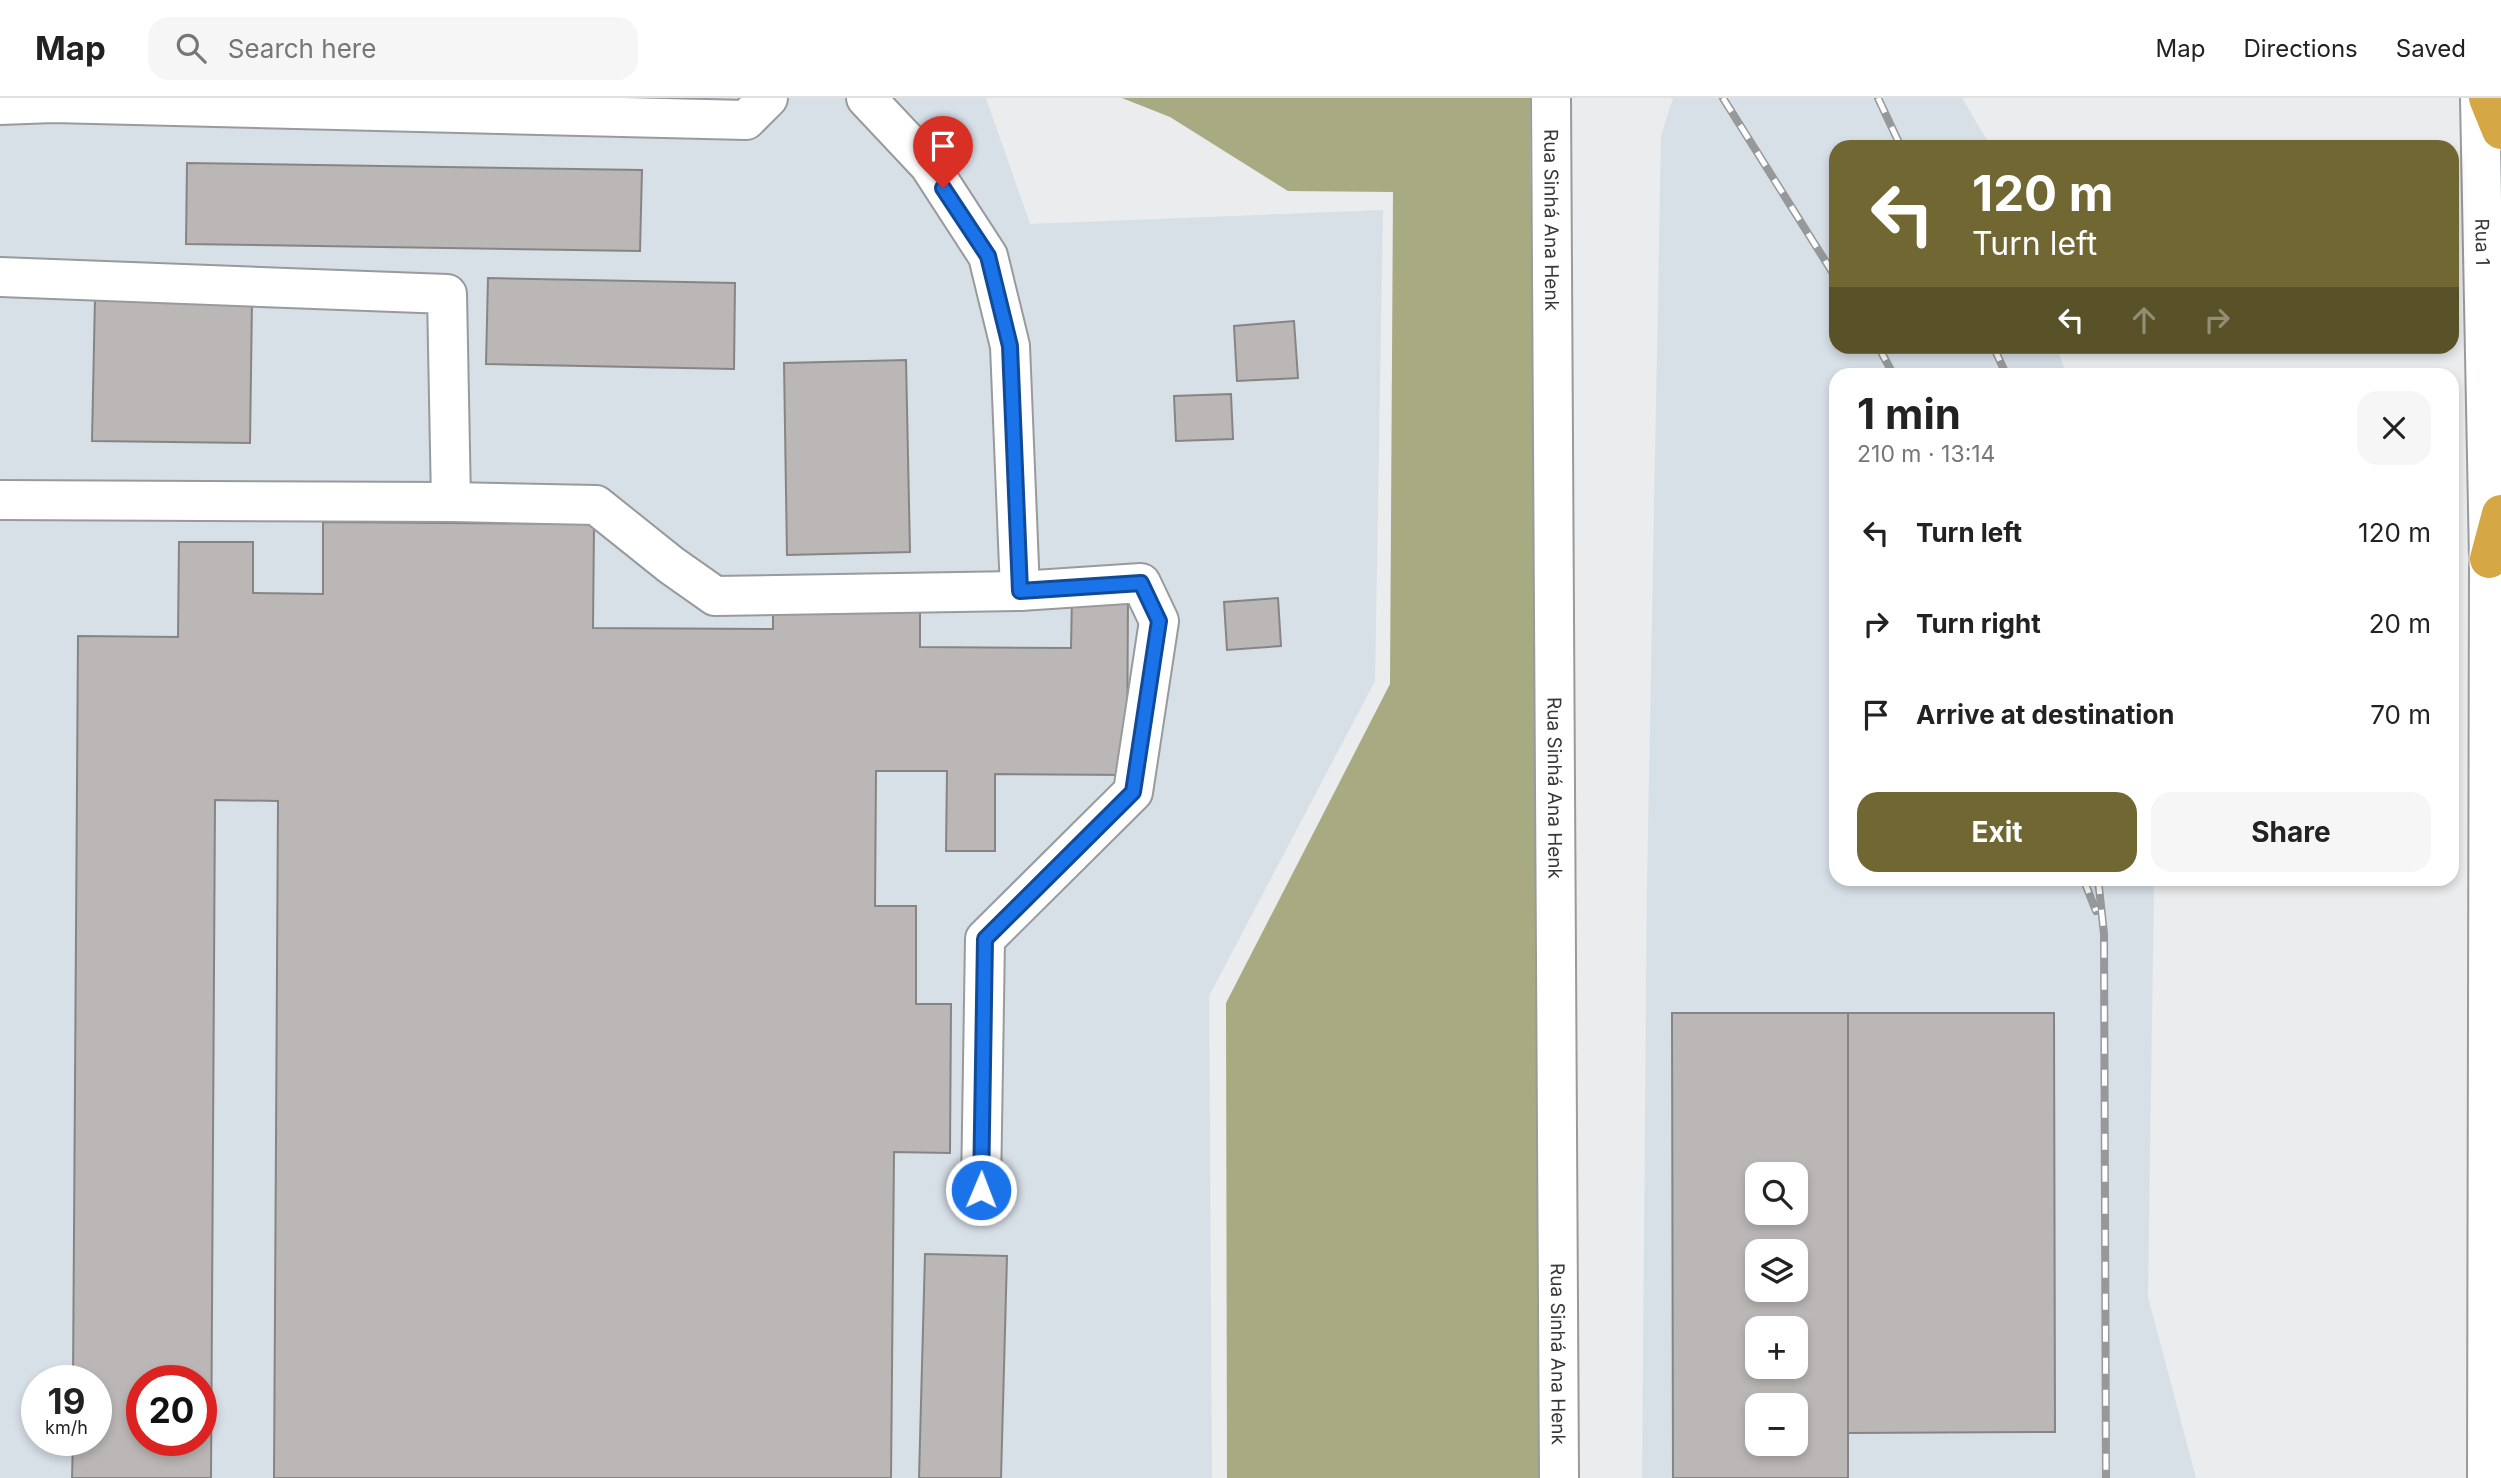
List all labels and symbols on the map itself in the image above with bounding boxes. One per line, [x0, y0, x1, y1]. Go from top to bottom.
pin [913, 116, 973, 188]
street label: Rua Sinhá Ana Henk [1540, 129, 1564, 312]
street label: Rua 1 [2471, 218, 2495, 266]
street label: Rua Sinhá Ana Henk [1543, 697, 1567, 880]
position arrow [944, 1153, 1018, 1227]
street label: Rua Sinhá Ana Henk [1546, 1263, 1570, 1446]
speed limit sign: 20 [126, 1365, 217, 1456]

